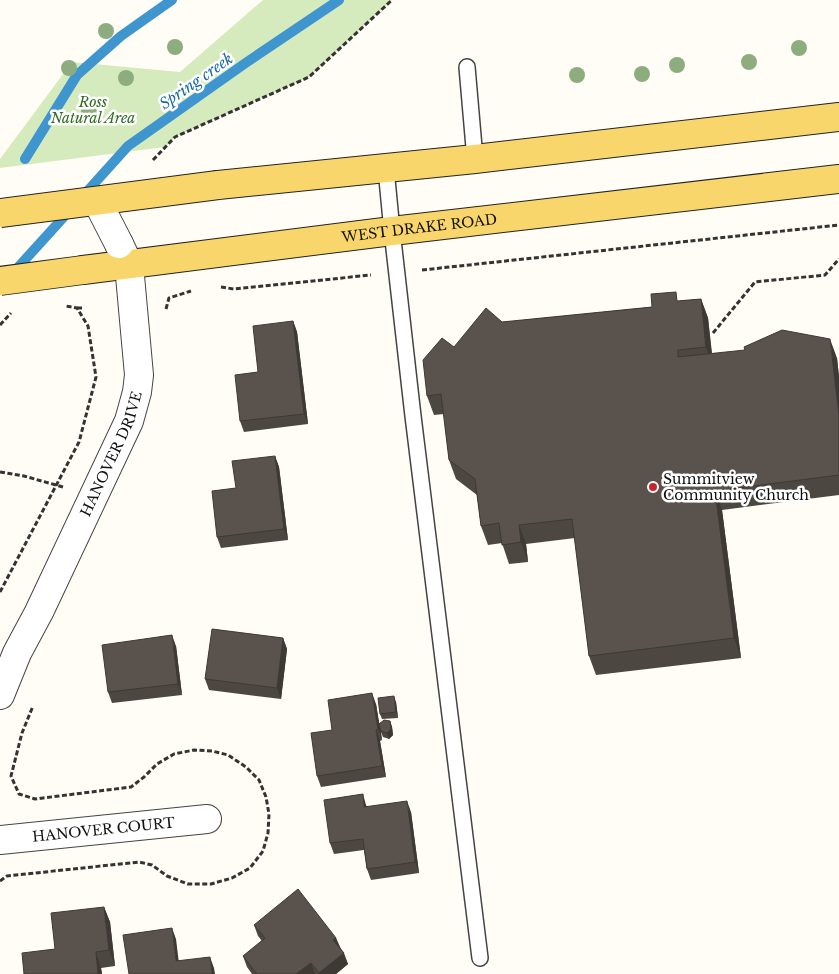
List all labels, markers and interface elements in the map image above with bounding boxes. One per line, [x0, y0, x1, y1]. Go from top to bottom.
water label: Spring creek [156, 49, 236, 113]
park label: Ross Natural Area [50, 93, 135, 127]
street label: WEST DRAKE ROAD [340, 210, 498, 246]
street label: HANOVER DRIVE [76, 389, 146, 519]
place label: Summitview Community Church [663, 470, 809, 504]
marker: Summitview Community Church [647, 481, 659, 493]
street label: HANOVER COURT [31, 813, 176, 846]

